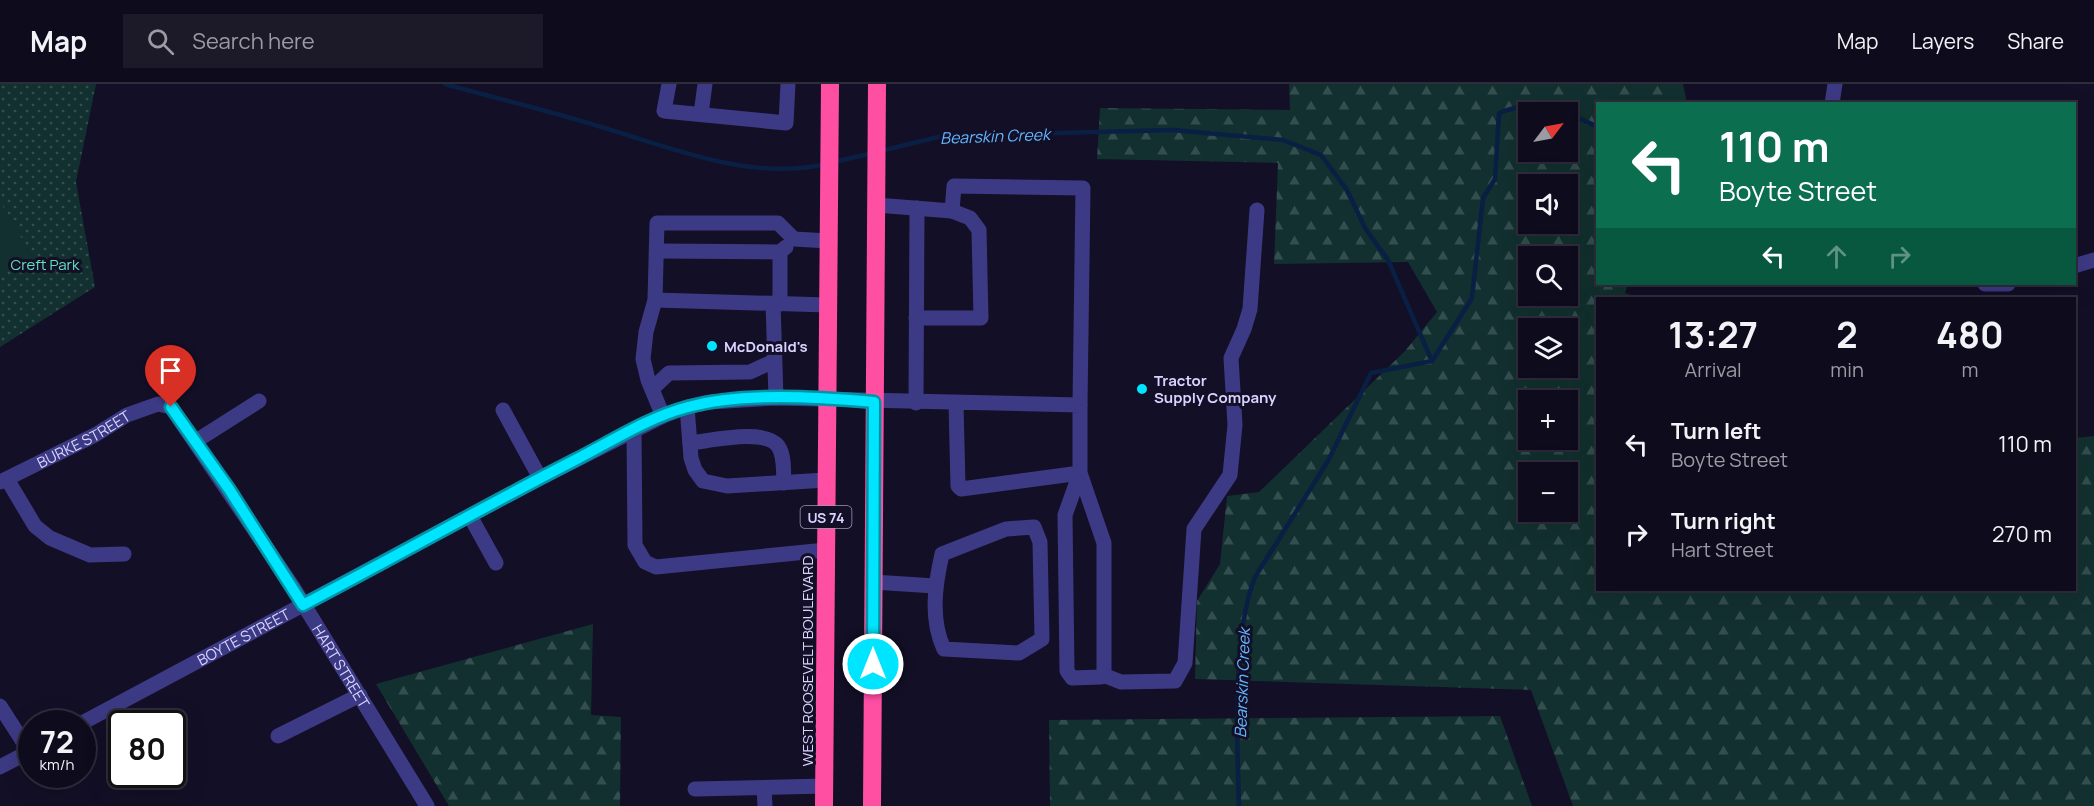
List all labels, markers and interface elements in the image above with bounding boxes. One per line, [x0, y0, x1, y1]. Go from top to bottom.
search box [123, 14, 543, 68]
text: Map [30, 22, 87, 60]
icon: search [144, 25, 177, 58]
text: Search here [192, 26, 315, 56]
text: Map [1837, 27, 1878, 55]
text: Layers [1911, 27, 1974, 55]
text: Share [2007, 27, 2064, 55]
north arrow [1518, 102, 1578, 162]
map controls [1518, 102, 1578, 522]
text: 110 m [1719, 117, 1830, 175]
water label: Bearskin Creek [940, 123, 1052, 149]
icon: left [1620, 126, 1698, 204]
text: Boyte Street [1719, 172, 1877, 209]
button: sound [1518, 174, 1578, 234]
icon: left [1757, 240, 1790, 273]
icon: ahead [1820, 240, 1853, 273]
icon: right [1883, 240, 1916, 273]
button: search [1518, 246, 1578, 306]
park label: Creft Park [11, 254, 80, 275]
text: 13:27 [1668, 310, 1758, 359]
text: 2 [1836, 310, 1858, 359]
text: 480 [1936, 310, 2004, 359]
button: layers [1518, 318, 1578, 378]
place label: McDonald's [724, 336, 808, 357]
marker: McDonald's [705, 339, 719, 353]
pin [145, 345, 196, 407]
icon: arrive [154, 354, 187, 387]
text: Arrival [1685, 356, 1742, 383]
text: min [1830, 356, 1864, 383]
text: m [1961, 356, 1978, 383]
place label: Tractor Supply Company [1154, 370, 1277, 408]
marker: Tractor Supply Company [1135, 382, 1149, 396]
button: + [1518, 390, 1578, 450]
street label: BURKE STREET [33, 405, 134, 473]
text: Turn left [1671, 416, 1761, 446]
icon: left [1620, 428, 1653, 461]
text: 110 m [1998, 429, 2052, 459]
text: Boyte Street [1671, 446, 1788, 473]
button: − [1518, 462, 1578, 522]
road number: US 74 [800, 506, 852, 528]
text: Turn right [1671, 506, 1776, 536]
icon: right [1620, 518, 1653, 551]
text: 270 m [1992, 519, 2052, 549]
text: Hart Street [1671, 536, 1774, 563]
street label: WEST ROOSEVELT BOULEVARD [797, 556, 818, 766]
street label: BOYTE STREET [193, 603, 294, 670]
street label: HART STREET [308, 620, 375, 712]
water label: Bearskin Creek [1229, 626, 1255, 738]
position arrow [841, 632, 905, 696]
speed limit sign: 80 [108, 710, 186, 788]
text: 72 [40, 721, 74, 762]
text: km/h [40, 754, 74, 775]

